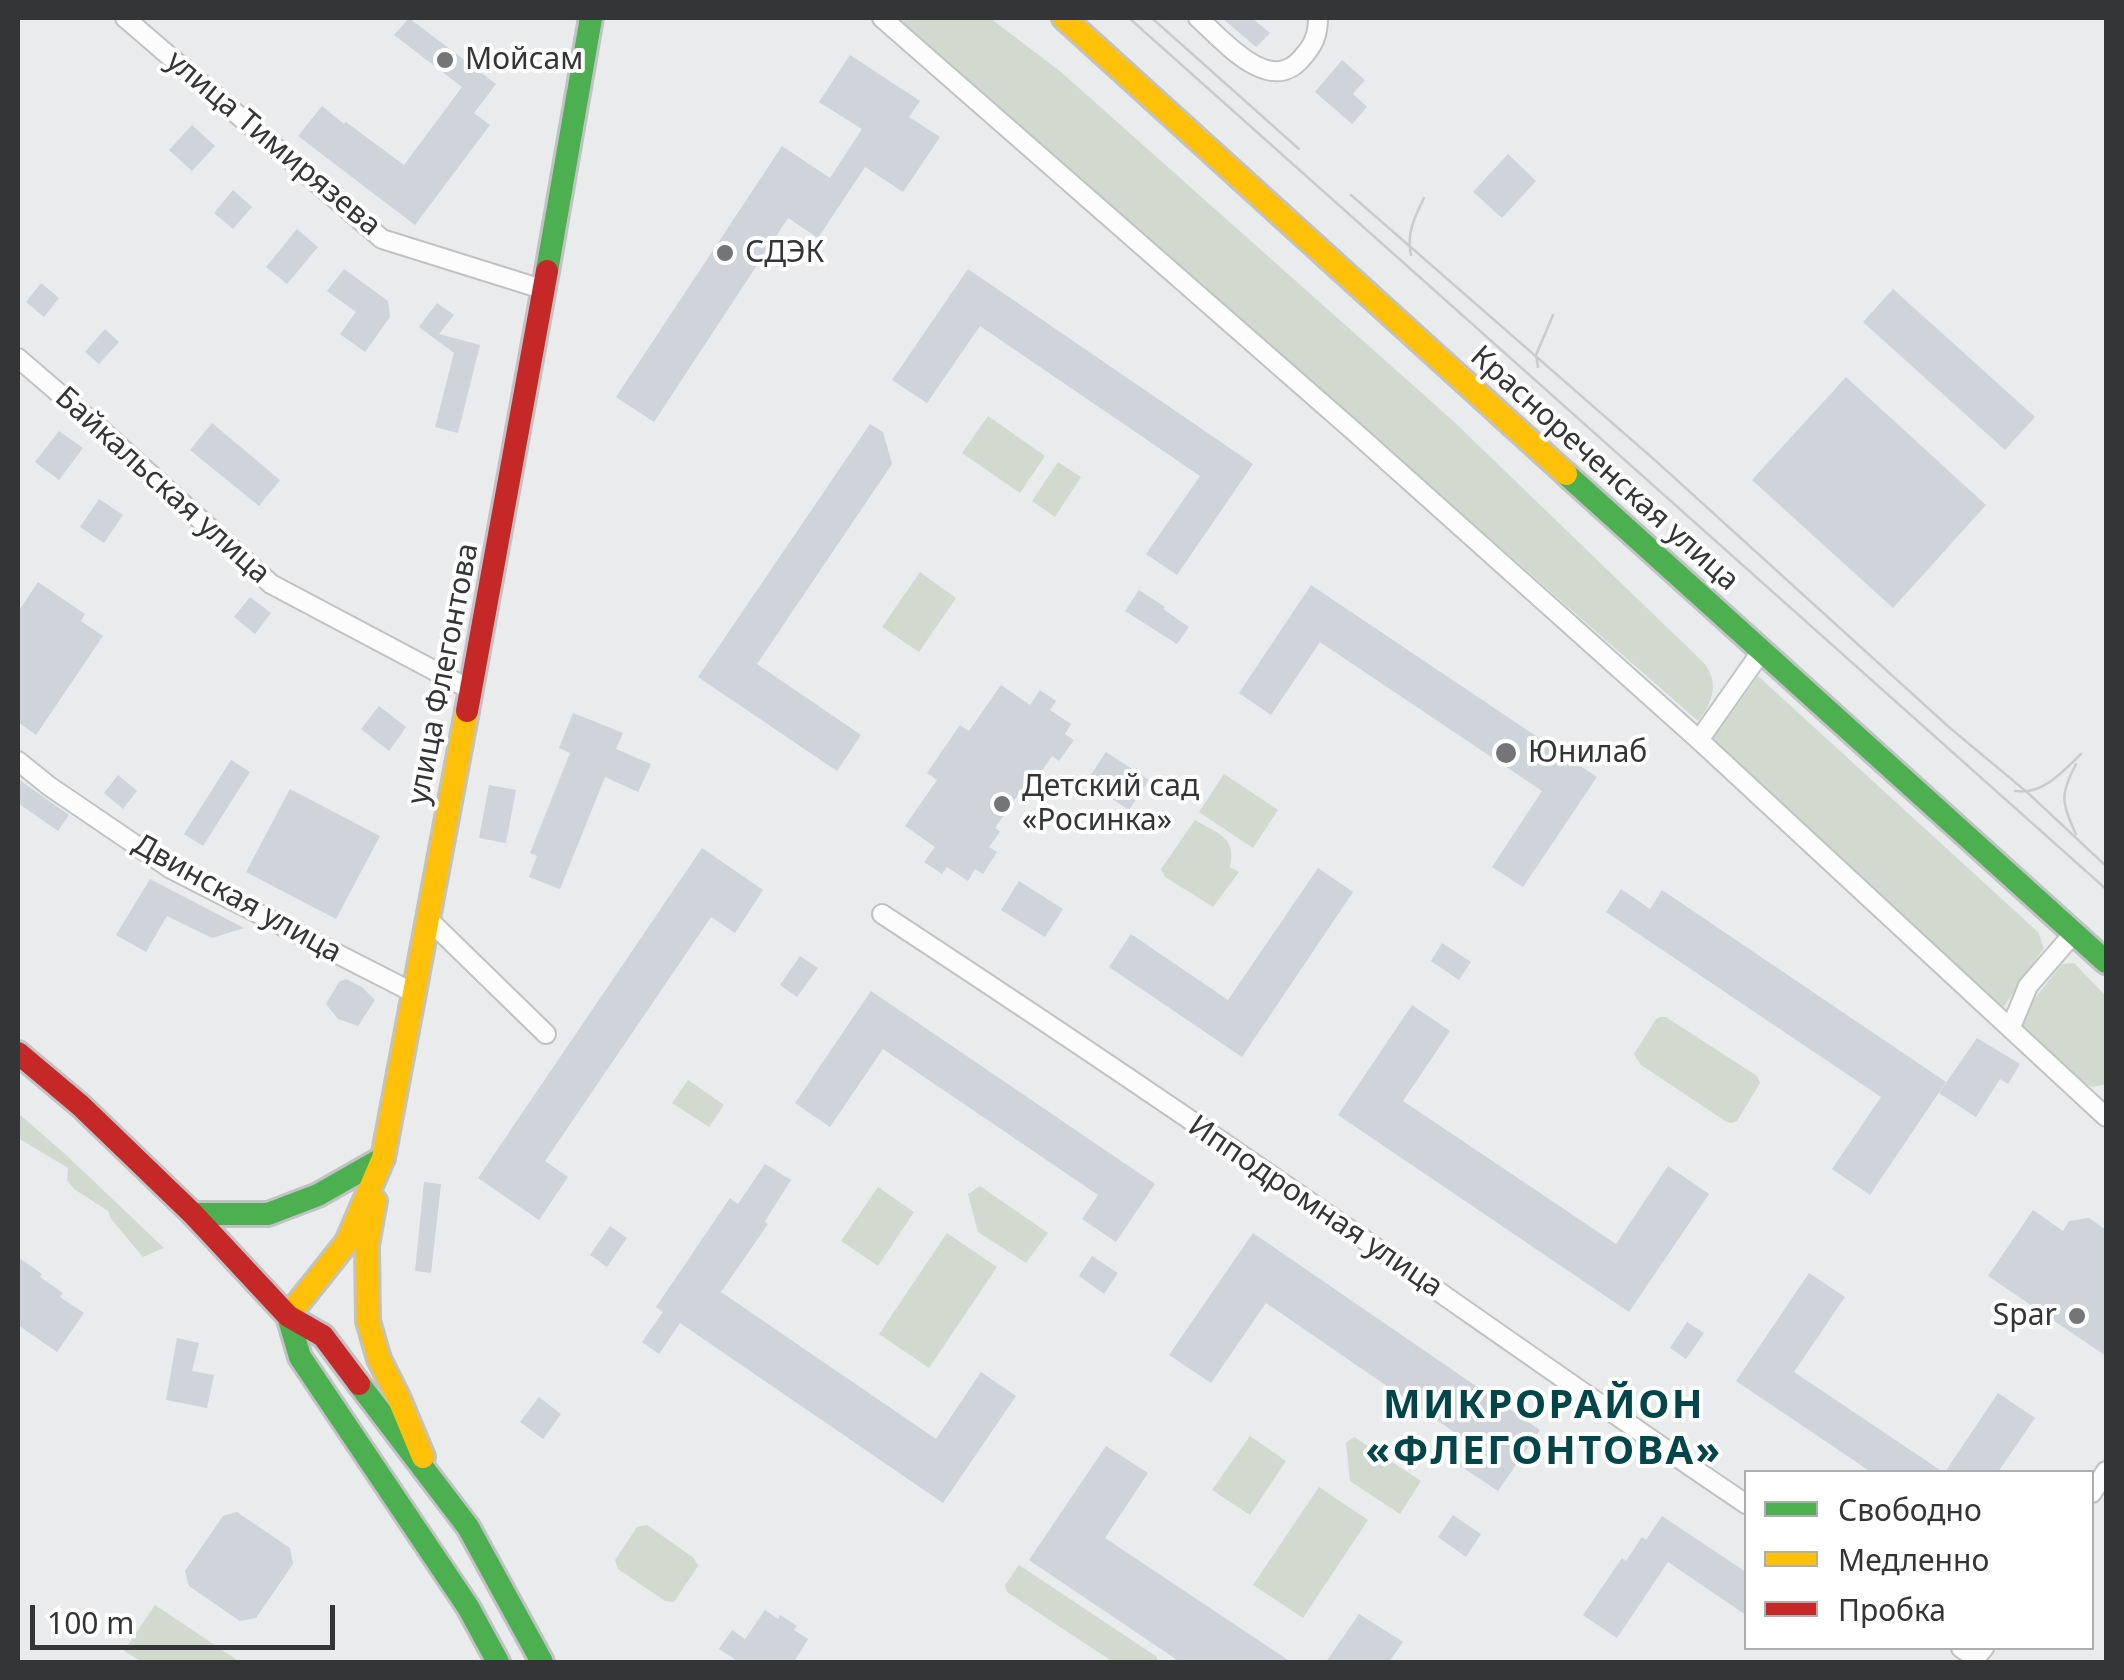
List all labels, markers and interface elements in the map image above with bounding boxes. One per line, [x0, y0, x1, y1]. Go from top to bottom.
place label: Мойсам [465, 42, 583, 78]
street label: улица Тимирязева [158, 44, 388, 244]
marker: Мойсам [434, 49, 456, 71]
place label: СДЭК [745, 235, 824, 271]
marker: СДЭК [714, 242, 736, 264]
street label: Краснореченская улица [1462, 339, 1746, 599]
street label: Байкальская улица [47, 380, 277, 592]
street label: улица Флегонтова [401, 540, 487, 808]
place label: Юнилаб [1528, 735, 1647, 771]
marker: Юнилаб [1493, 740, 1519, 766]
place label: Детский сад «Росинка» [1022, 769, 1199, 840]
marker: Детский сад «Росинка» [991, 793, 1013, 815]
street label: Двинская улица [126, 827, 348, 971]
street label: Ипподромная улица [1181, 1108, 1449, 1306]
place label: Spar [1993, 1298, 2057, 1334]
marker: Spar [2066, 1305, 2088, 1327]
district label: МИКРОРАЙОН «ФЛЕГОНТОВА» [1366, 1383, 1722, 1477]
legend [1744, 1470, 2094, 1650]
text: Свободно [1838, 1489, 1982, 1530]
text: Медленно [1838, 1539, 1989, 1580]
scale bar [35, 1585, 340, 1647]
text: Пробка [1838, 1589, 1946, 1630]
text: 100 m [47, 1602, 134, 1643]

